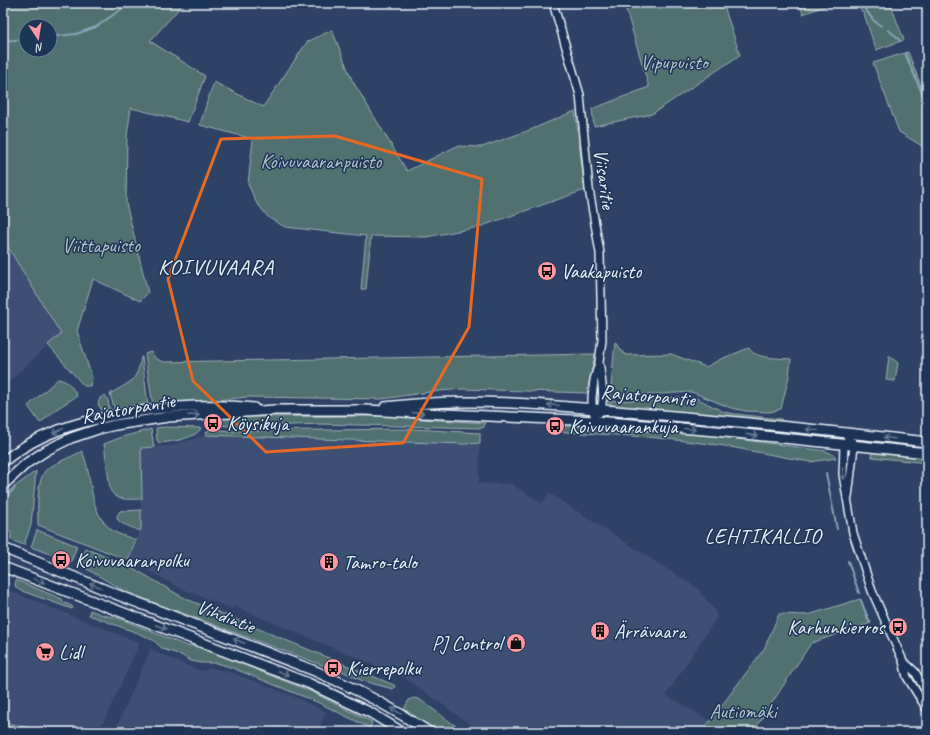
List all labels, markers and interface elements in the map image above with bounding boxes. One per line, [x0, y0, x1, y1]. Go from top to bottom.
north arrow [18, 18, 58, 58]
text: N [33, 40, 45, 56]
park label: Vipupuisto [640, 50, 710, 75]
street label: Viisaritie [588, 148, 621, 212]
park label: Koivuvaaranpuisto [261, 149, 382, 174]
park label: Viittapuisto [62, 233, 141, 258]
district label: KOIVUVAARA [158, 253, 274, 281]
place label: Vaakapuisto [561, 259, 642, 284]
bus stop icon: Vaakapuisto [536, 260, 558, 282]
street label: Rajatorpantie [600, 379, 698, 412]
street label: Rajatorpantie [79, 388, 178, 429]
one-way arrow [547, 402, 560, 409]
one-way arrow [411, 409, 424, 417]
place label: Köysikuja [227, 411, 290, 436]
one-way arrow [187, 412, 200, 419]
bus stop icon: Köysikuja [202, 412, 224, 434]
place label: Koivuvaarankuja [569, 414, 679, 439]
bus stop icon: Koivuvaarankuja [544, 415, 566, 437]
one-way arrow [683, 426, 696, 433]
one-way arrow [806, 427, 819, 434]
one-way arrow [53, 428, 65, 435]
one-way arrow [745, 431, 758, 439]
one-way arrow [883, 434, 896, 442]
one-way arrow [840, 467, 847, 480]
district label: LEHTIKALLIO [704, 523, 823, 549]
place label: Koivuvaaranpolku [75, 548, 191, 573]
bus stop icon: Koivuvaaranpolku [50, 549, 72, 571]
place label: Tamro-talo [343, 550, 419, 575]
building icon: Tamro-talo [318, 551, 340, 573]
one-way arrow [33, 578, 45, 586]
one-way arrow [89, 581, 101, 589]
street label: Vihdintie [193, 594, 260, 639]
place label: Karhunkierros [788, 615, 886, 640]
bus stop icon: Karhunkierros [887, 616, 909, 638]
place label: Ärrävaara [614, 619, 688, 644]
building icon: Ärrävaara [589, 620, 611, 642]
one-way arrow [154, 624, 166, 632]
place label: PJ Control [432, 631, 506, 656]
shop icon: PJ Control [505, 632, 527, 654]
one-way arrow [234, 636, 246, 644]
place label: Lidl [59, 640, 86, 665]
supermarket icon: Lidl [34, 641, 56, 663]
place label: Kierrepolku [347, 656, 423, 681]
bus stop icon: Kierrepolku [322, 657, 344, 679]
one-way arrow [276, 670, 288, 677]
park label: Autiomäki [710, 699, 779, 724]
one-way arrow [390, 707, 402, 715]

